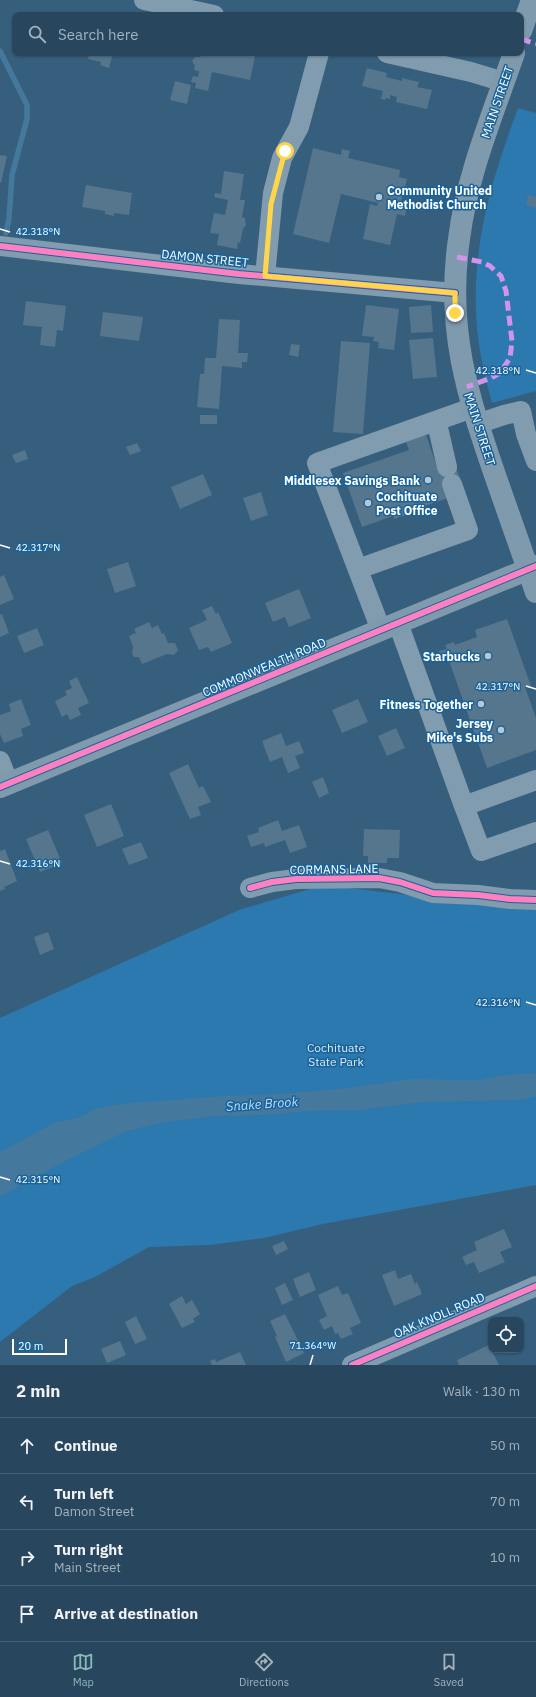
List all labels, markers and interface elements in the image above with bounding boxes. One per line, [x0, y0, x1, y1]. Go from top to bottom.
search box [12, 12, 524, 56]
icon: search [26, 23, 48, 45]
text: Search here [58, 25, 138, 44]
street label: MAIN STREET [478, 64, 516, 140]
route start [276, 142, 294, 160]
place label: Community United Methodist Church [387, 183, 492, 212]
marker: Community United Methodist Church [374, 192, 384, 202]
text: 42.318°N [16, 225, 60, 238]
street label: DAMON STREET [161, 246, 249, 270]
route end [446, 304, 464, 322]
text: 42.318°N [476, 364, 520, 377]
street label: MAIN STREET [461, 391, 499, 467]
place label: Middlesex Savings Bank [284, 473, 420, 488]
marker: Middlesex Savings Bank [423, 475, 433, 485]
place label: Cochituate Post Office [376, 489, 438, 518]
marker: Cochituate Post Office [363, 498, 373, 508]
text: 42.317°N [16, 541, 60, 554]
street label: COMMONWEALTH ROAD [200, 634, 328, 700]
place label: Starbucks [423, 649, 480, 664]
marker: Starbucks [483, 651, 493, 661]
text: 42.317°N [476, 680, 520, 693]
place label: Fitness Together [380, 697, 473, 712]
marker: Fitness Together [476, 699, 486, 709]
place label: Jersey Mike's Subs [427, 716, 494, 745]
marker: Jersey Mike's Subs [496, 725, 506, 735]
text: 42.316°N [16, 857, 60, 870]
street label: CORMANS LANE [290, 861, 378, 877]
text: 42.316°N [476, 996, 520, 1009]
park label: Cochituate State Park [307, 1040, 366, 1069]
water label: Snake Brook [225, 1093, 299, 1115]
text: 42.315°N [16, 1173, 60, 1186]
street label: OAK KNOLL ROAD [391, 1289, 487, 1341]
map controls [488, 1317, 524, 1353]
button: locate [488, 1317, 524, 1353]
scale bar [12, 1337, 67, 1356]
text: 20 m [18, 1339, 43, 1353]
text: 71.364°W [290, 1339, 336, 1352]
text: 2 min [16, 1380, 60, 1402]
text: Walk · 130 m [443, 1383, 520, 1400]
icon: ahead [16, 1435, 38, 1457]
text: Continue [54, 1436, 118, 1455]
text: 50 m [490, 1437, 520, 1454]
text: Turn left [54, 1484, 114, 1503]
icon: left [16, 1491, 38, 1513]
text: 70 m [490, 1493, 520, 1510]
text: Damon Street [54, 1503, 134, 1520]
text: Turn right [54, 1540, 123, 1559]
icon: right [16, 1547, 38, 1569]
text: 10 m [490, 1549, 520, 1566]
text: Main Street [54, 1559, 121, 1576]
icon: arrive [16, 1603, 38, 1625]
text: Arrive at destination [54, 1604, 198, 1623]
tab: Map [72, 1651, 94, 1689]
tab: Directions [239, 1651, 289, 1689]
tab: Saved [434, 1651, 464, 1689]

